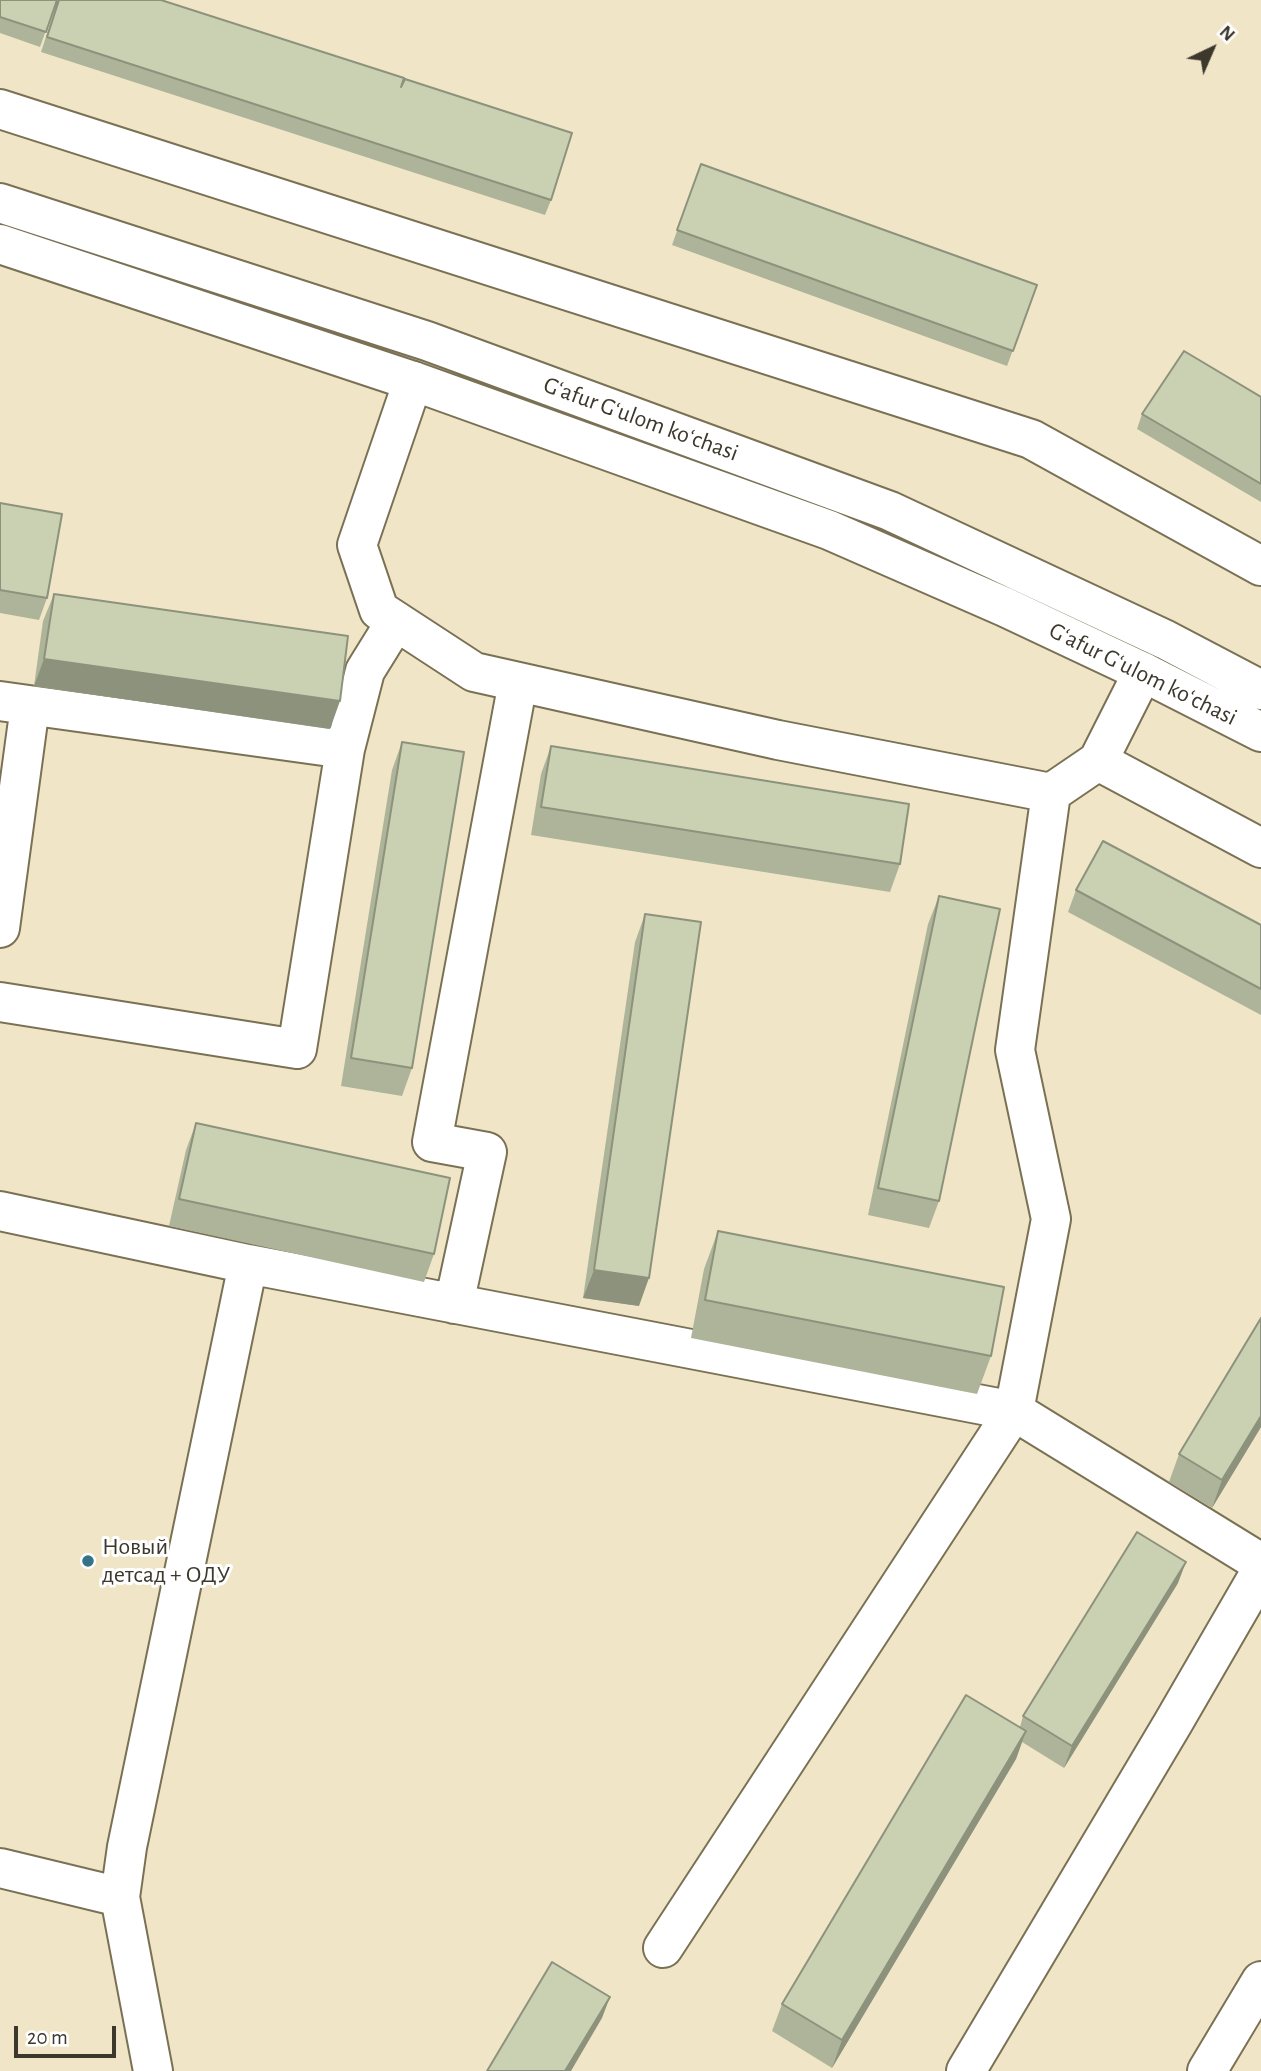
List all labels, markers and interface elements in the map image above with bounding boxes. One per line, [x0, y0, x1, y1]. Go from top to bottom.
north arrow [1177, 14, 1247, 84]
text: N [1216, 22, 1238, 45]
street label: Gʻafur Gʻulom koʻchasi [540, 370, 742, 468]
street label: Gʻafur Gʻulom koʻchasi [1044, 616, 1242, 732]
place label: Новый детсад + ОДУ [102, 1533, 230, 1589]
marker: Новый детсад + ОДУ [80, 1553, 96, 1569]
scale bar [18, 2011, 119, 2056]
text: 20 m [27, 2027, 68, 2048]

